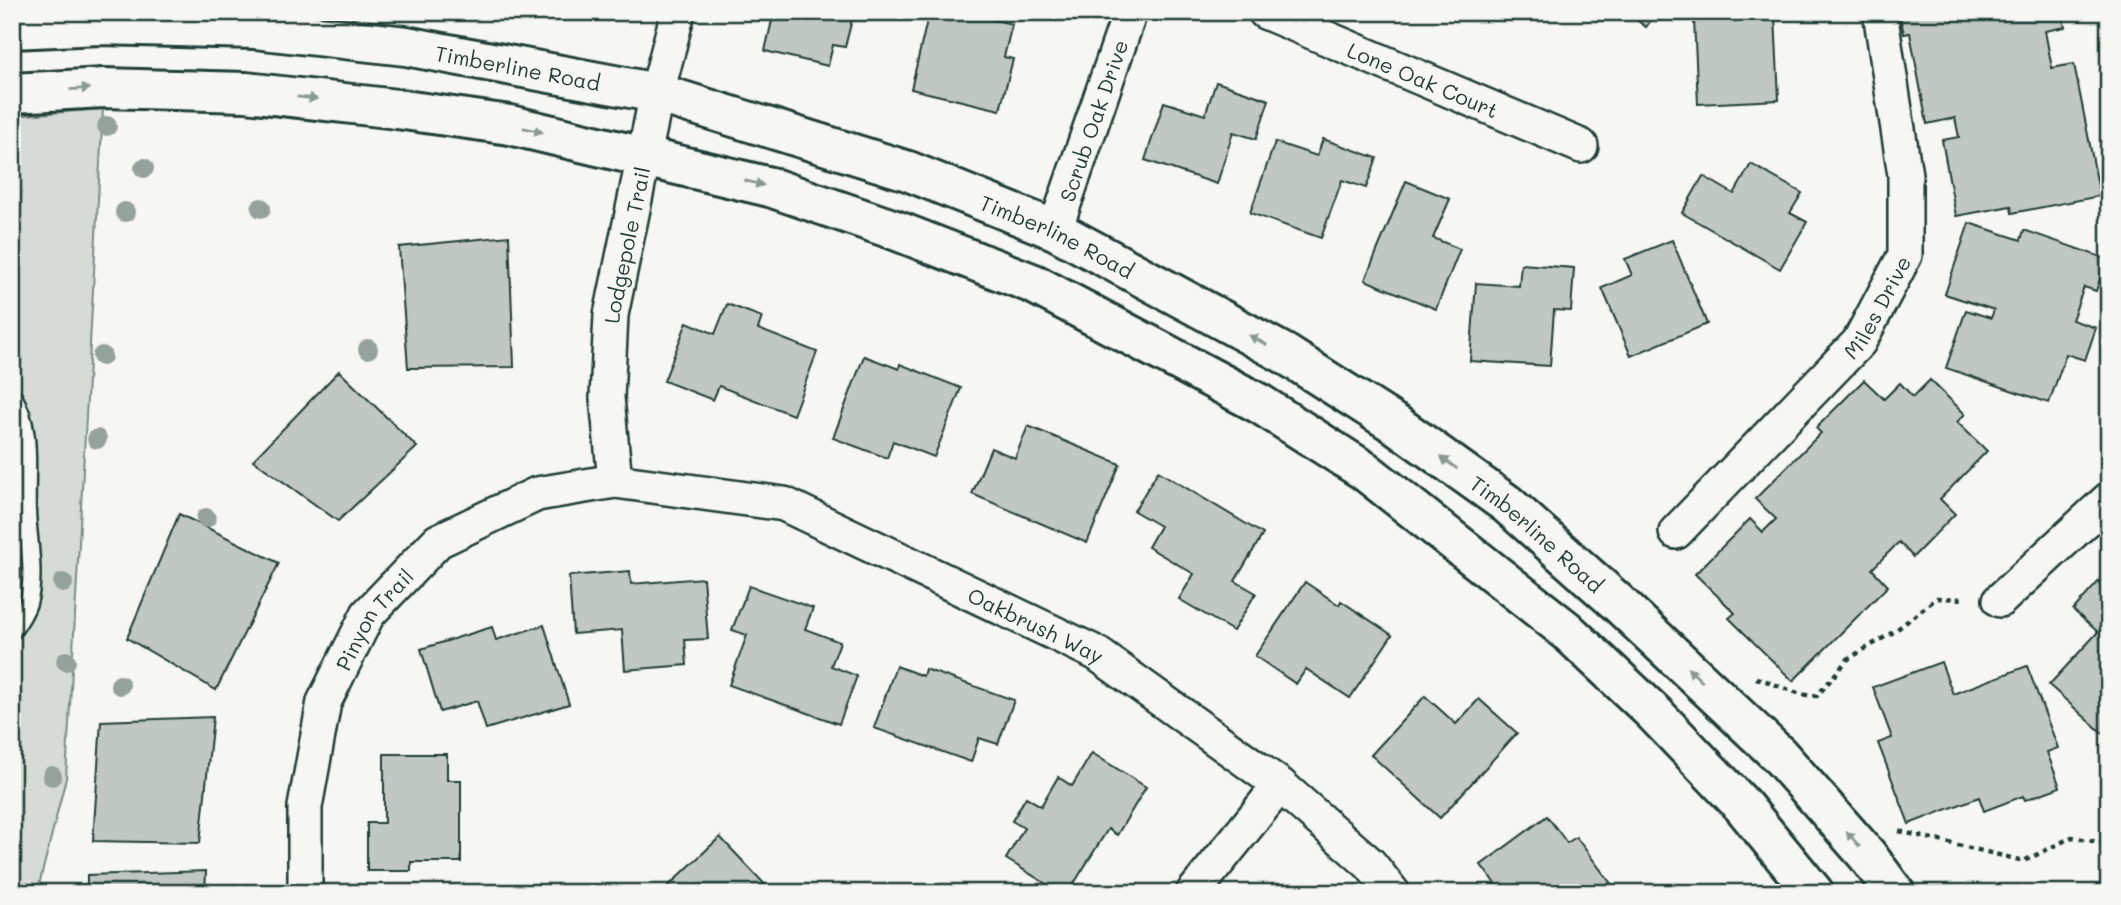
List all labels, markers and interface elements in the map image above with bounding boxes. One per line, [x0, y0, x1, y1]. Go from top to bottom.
street label: Lone Oak Court [1344, 35, 1503, 123]
street label: Scrub Oak Drive [1052, 36, 1133, 205]
street label: Timberline Road [433, 38, 603, 96]
one-way arrow [70, 83, 92, 94]
one-way arrow [297, 93, 319, 104]
one-way arrow [522, 125, 544, 136]
street label: Lodgepole Trail [597, 164, 655, 324]
one-way arrow [743, 178, 765, 189]
street label: Timberline Road [976, 188, 1139, 284]
street label: Miles Drive [1837, 251, 1916, 364]
one-way arrow [1248, 334, 1268, 346]
one-way arrow [1440, 456, 1458, 470]
street label: Timberline Road [1465, 469, 1610, 598]
street label: Pinyon Trail [329, 562, 418, 675]
street label: Oakbrush Way [964, 580, 1110, 668]
one-way arrow [1687, 668, 1704, 684]
one-way arrow [1846, 830, 1861, 847]

